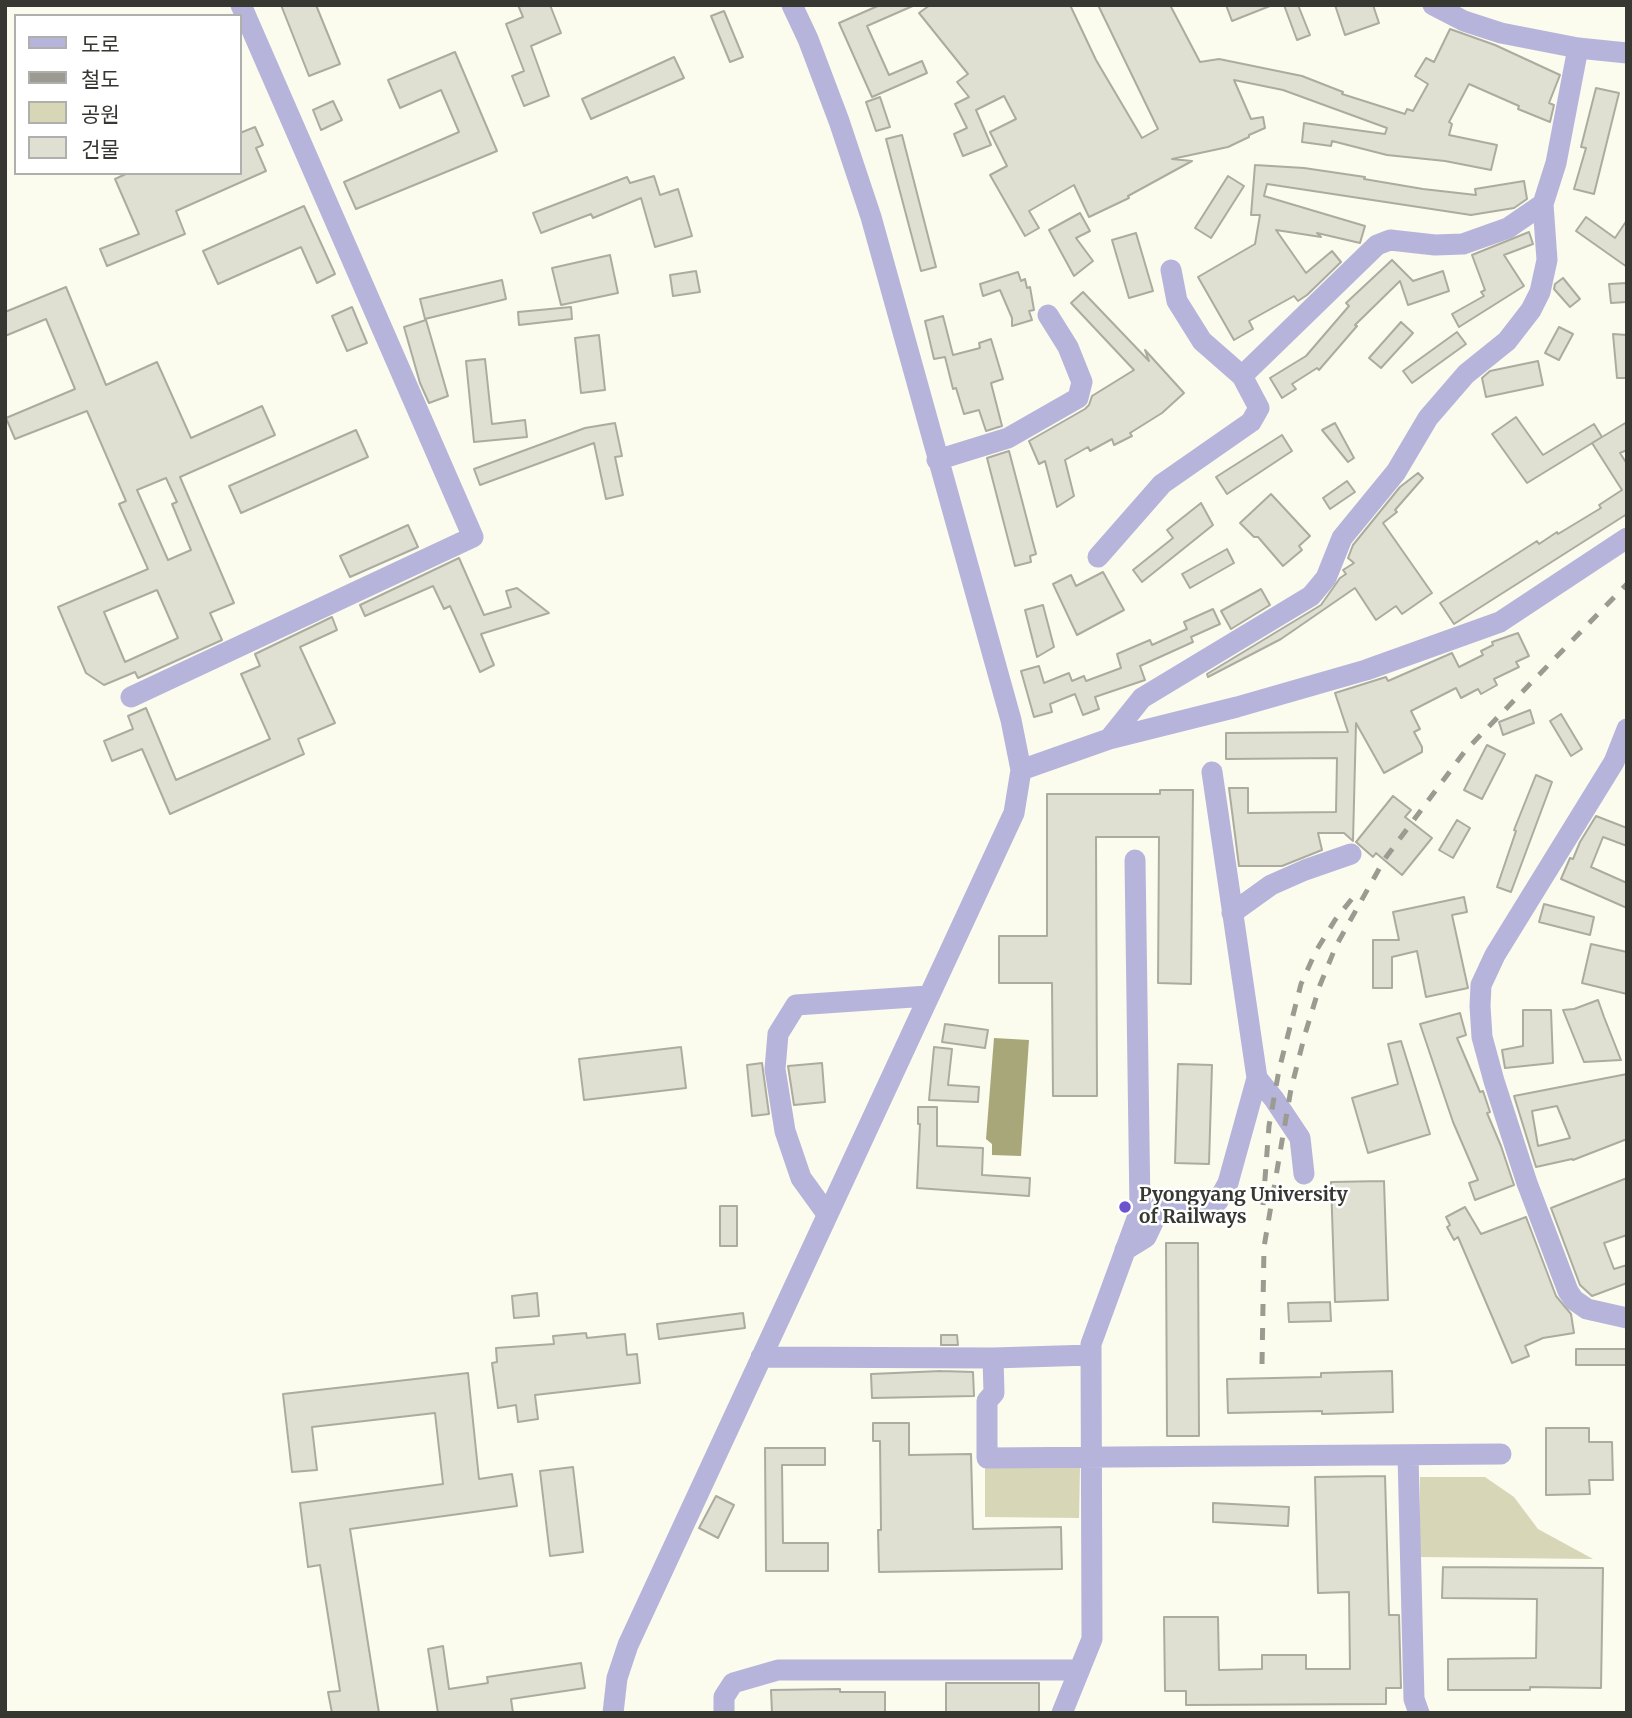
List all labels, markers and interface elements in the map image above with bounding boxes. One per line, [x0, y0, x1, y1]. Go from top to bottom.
legend [14, 14, 242, 175]
text: 도로 [81, 31, 120, 58]
text: 철도 [81, 66, 120, 93]
text: 공원 [81, 101, 120, 128]
text: 건물 [81, 136, 120, 163]
place label: Pyongyang University of Railways [1139, 1185, 1348, 1229]
marker: Pyongyang University of Railways [1117, 1199, 1133, 1215]

